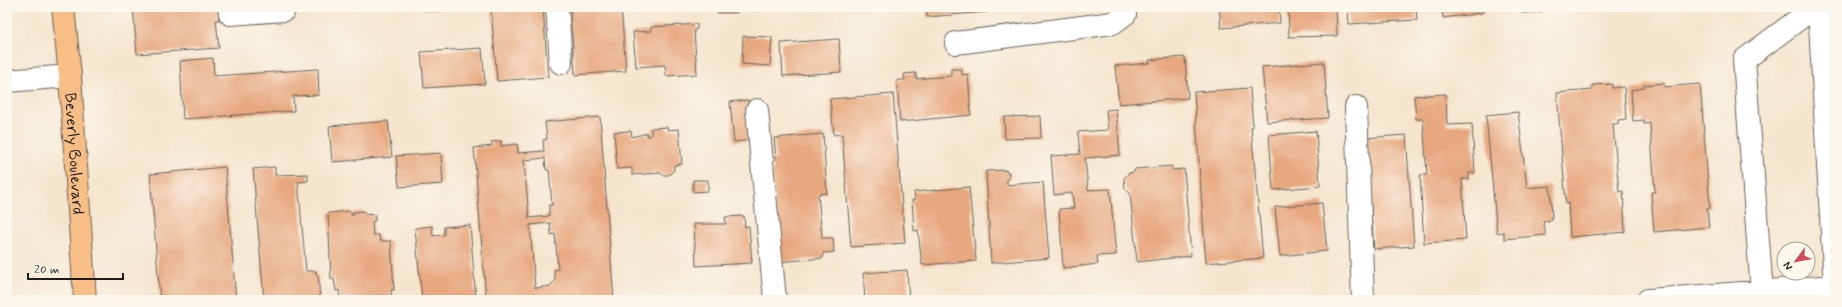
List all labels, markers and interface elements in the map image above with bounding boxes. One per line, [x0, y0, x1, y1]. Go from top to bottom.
street label: Beverly Boulevard [59, 92, 88, 215]
north arrow [1776, 241, 1816, 281]
scale bar [28, 255, 123, 281]
text: N [1780, 259, 1796, 273]
text: 20 m [34, 262, 60, 278]

